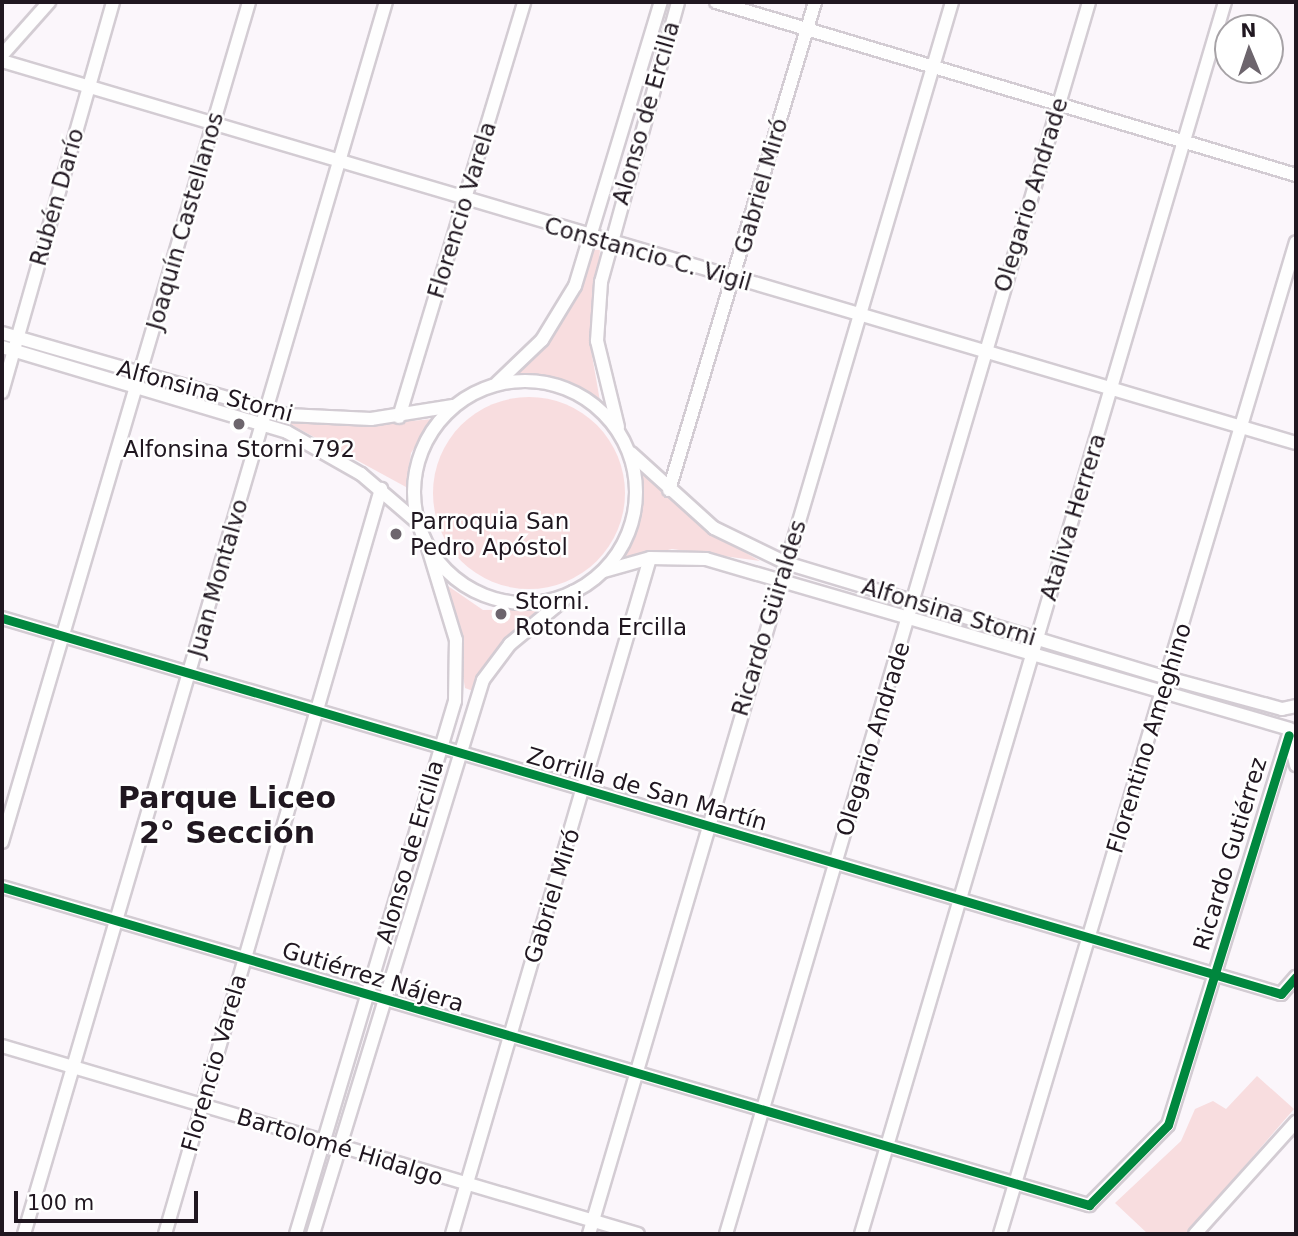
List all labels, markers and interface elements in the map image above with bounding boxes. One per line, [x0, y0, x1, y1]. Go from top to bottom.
north arrow [1214, 14, 1284, 84]
street label: Alonso de Ercilla [607, 18, 685, 208]
text: N [1240, 19, 1257, 41]
street label: Olegario Andrade [988, 94, 1074, 296]
street label: Joaquín Castellanos [141, 109, 229, 333]
street label: Gabriel Miró [729, 115, 793, 257]
street label: Florencio Varela [422, 118, 502, 302]
street label: Rubén Darío [24, 125, 90, 269]
street label: Constancio C. Vigil [541, 211, 755, 297]
street label: Alfonsina Storni [114, 354, 296, 428]
marker: Alfonsina Storni 792 [231, 416, 247, 432]
street label: Ataliva Herrera [1034, 430, 1112, 604]
place label: Alfonsina Storni 792 [123, 435, 355, 463]
street label: Juan Montalvo [182, 496, 254, 660]
place label: Parroquia San Pedro Apóstol [410, 507, 569, 561]
street label: Ricardo Güiraldes [726, 517, 812, 719]
marker: Parroquia San Pedro Apóstol [388, 526, 404, 542]
street label: Alfonsina Storni [858, 572, 1040, 652]
place label: Storni. Rotonda Ercilla [515, 587, 687, 641]
marker: Storni. Rotonda Ercilla [493, 606, 509, 622]
street label: Florentino Ameghino [1101, 620, 1197, 856]
street label: Olegario Andrade [830, 638, 916, 840]
street label: Zorrilla de San Martín [524, 741, 770, 837]
street label: Ricardo Gutiérrez [1188, 754, 1272, 954]
street label: Alonso de Ercilla [371, 757, 449, 947]
district label: Parque Liceo 2° Sección [118, 780, 336, 850]
street label: Gabriel Miró [518, 825, 586, 967]
street label: Gutiérrez Nájera [279, 936, 467, 1018]
street label: Florencio Varela [175, 971, 253, 1155]
street label: Bartolomé Hidalgo [234, 1102, 446, 1192]
scale bar [18, 1176, 201, 1220]
text: 100 m [27, 1191, 94, 1215]

